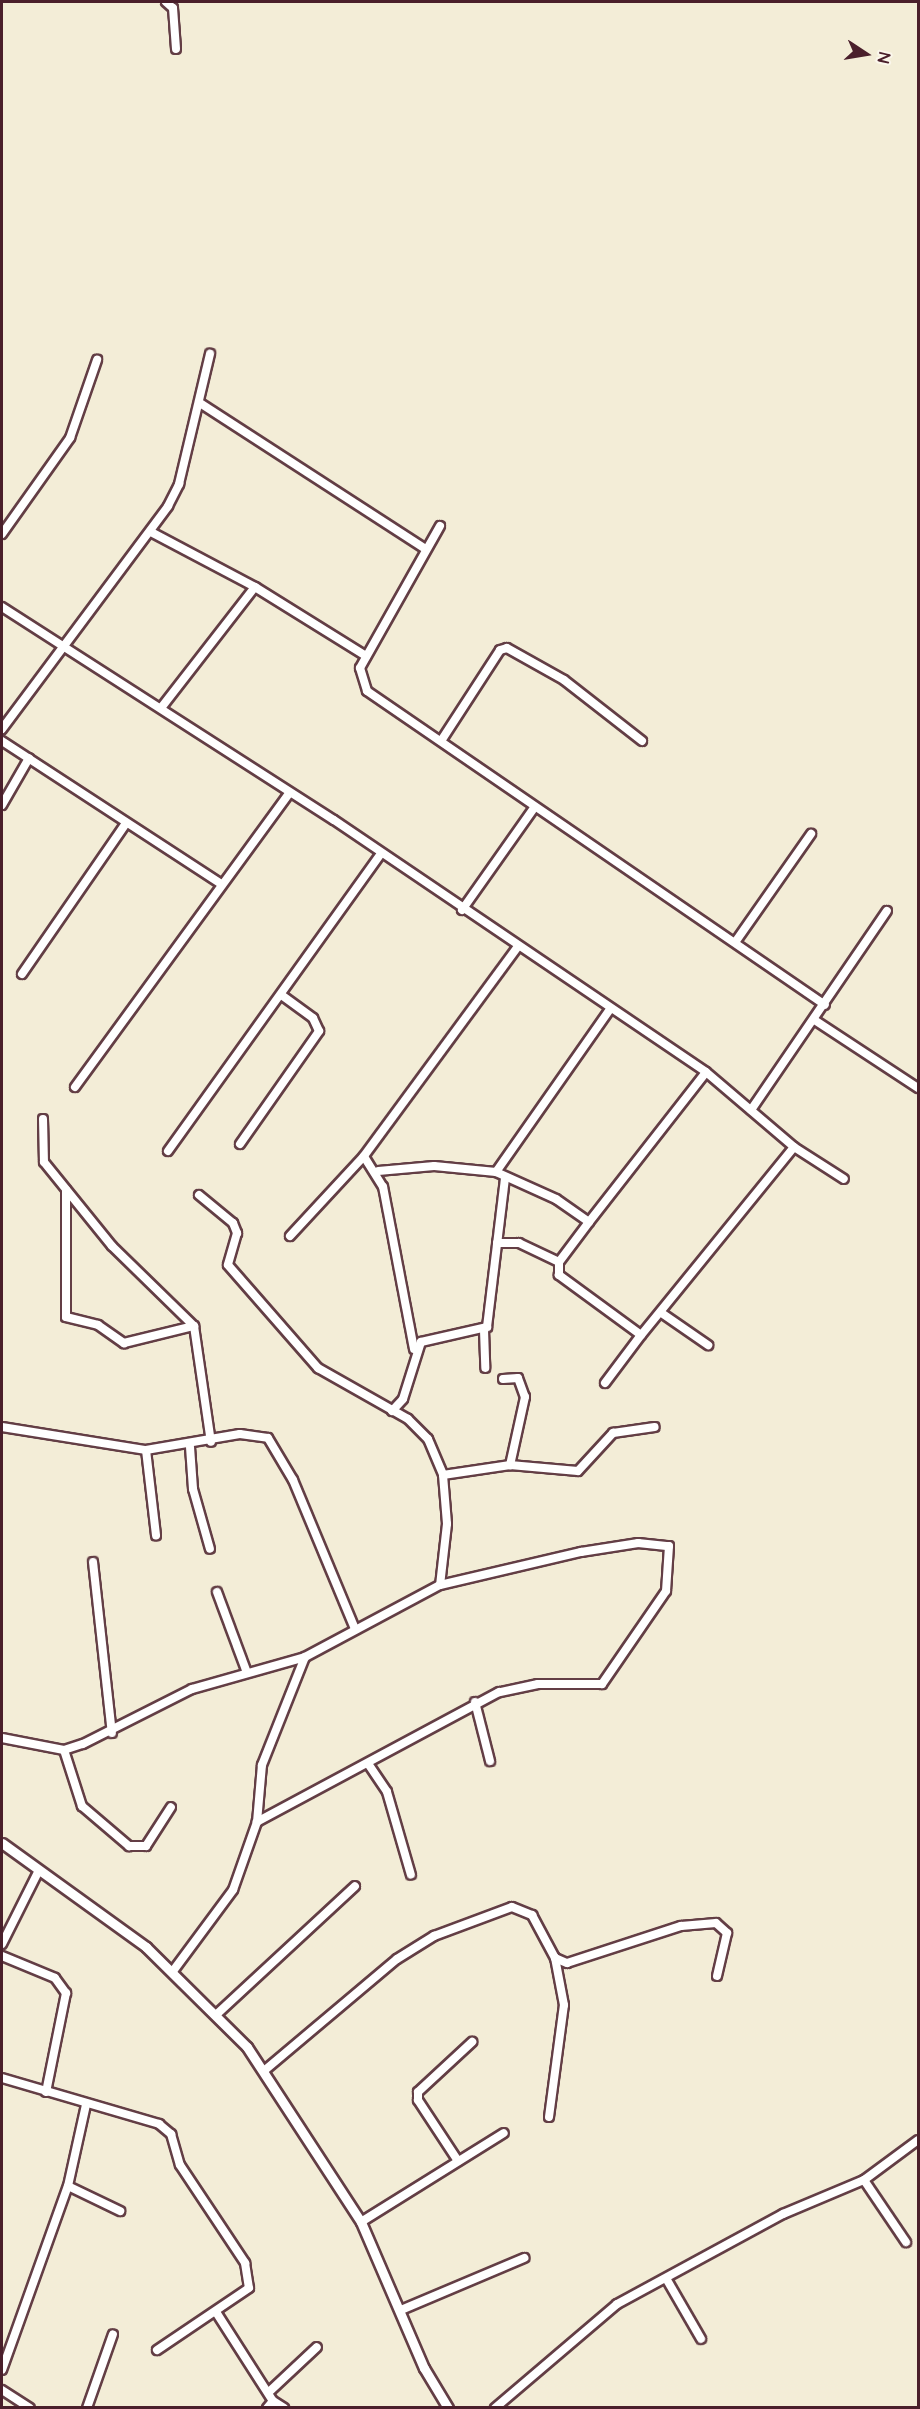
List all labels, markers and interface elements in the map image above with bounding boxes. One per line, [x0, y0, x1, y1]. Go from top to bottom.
north arrow [836, 24, 896, 84]
text: N [872, 51, 895, 65]

